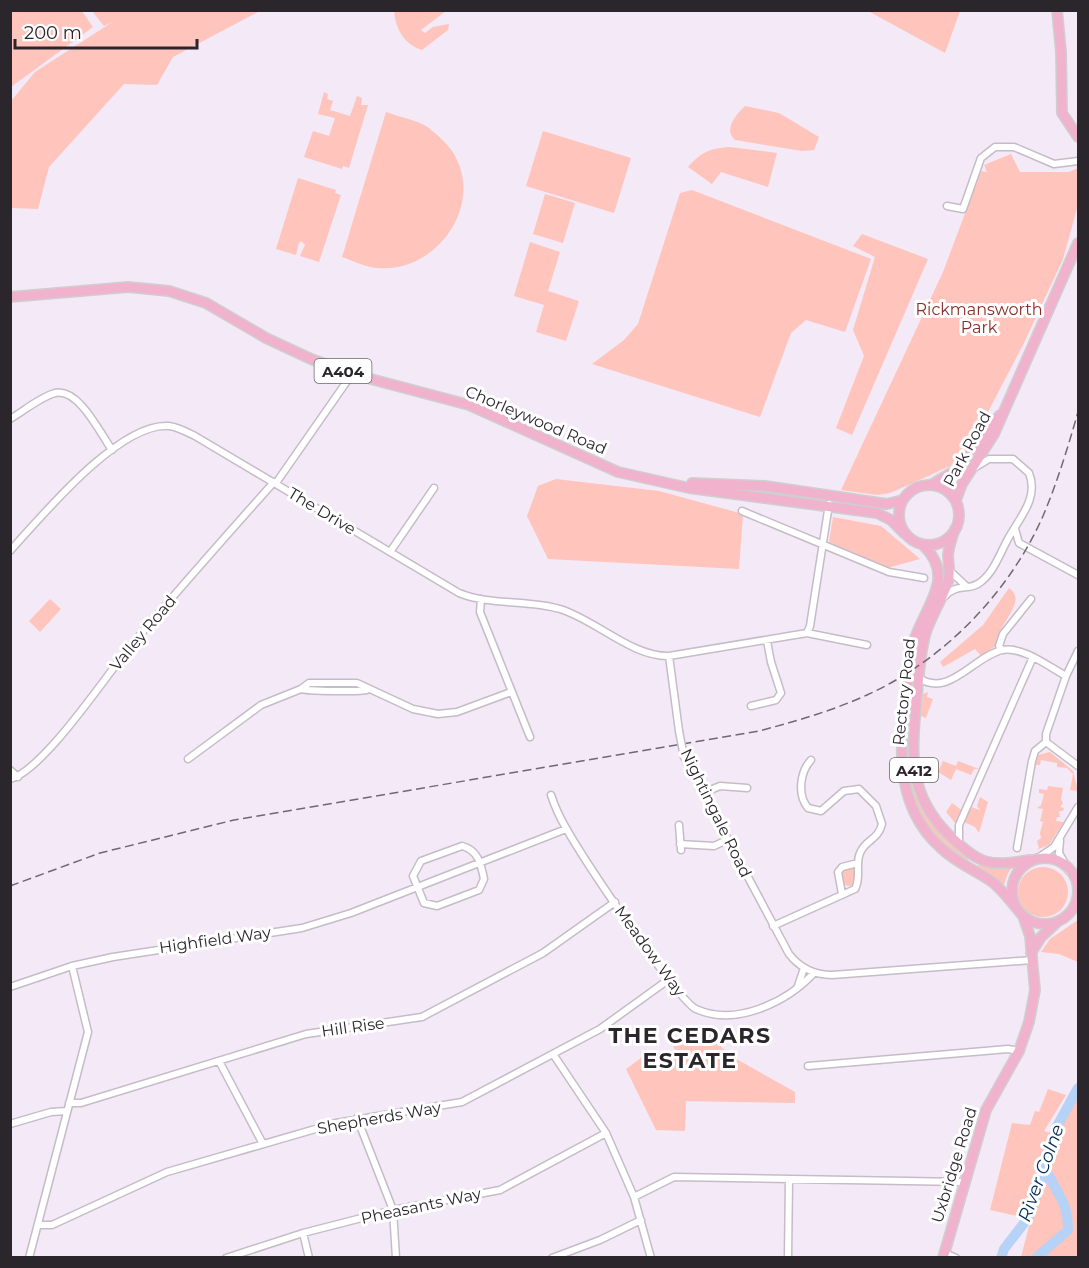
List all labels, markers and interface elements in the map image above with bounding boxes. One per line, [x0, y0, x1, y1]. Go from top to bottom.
scale bar [15, 12, 196, 50]
text: 200 m [24, 22, 82, 44]
park label: Rickmansworth Park [916, 300, 1042, 337]
road number: A404 [314, 359, 372, 383]
street label: Chorleywood Road [462, 382, 610, 458]
street label: Park Road [939, 408, 995, 490]
street label: The Drive [285, 483, 359, 539]
street label: Valley Road [106, 591, 180, 675]
street label: Rectory Road [889, 638, 919, 746]
street label: Nightingale Road [677, 745, 755, 881]
road number: A412 [890, 758, 938, 782]
street label: Meadow Way [611, 902, 690, 1000]
street label: Highfield Way [158, 923, 272, 957]
street label: Hill Rise [320, 1013, 386, 1041]
district label: THE CEDARS ESTATE [608, 1022, 772, 1074]
street label: Shepherds Way [316, 1098, 443, 1138]
street label: Uxbridge Road [927, 1105, 981, 1225]
water label: River Colne [1013, 1121, 1069, 1225]
street label: Pheasants Way [359, 1184, 483, 1228]

